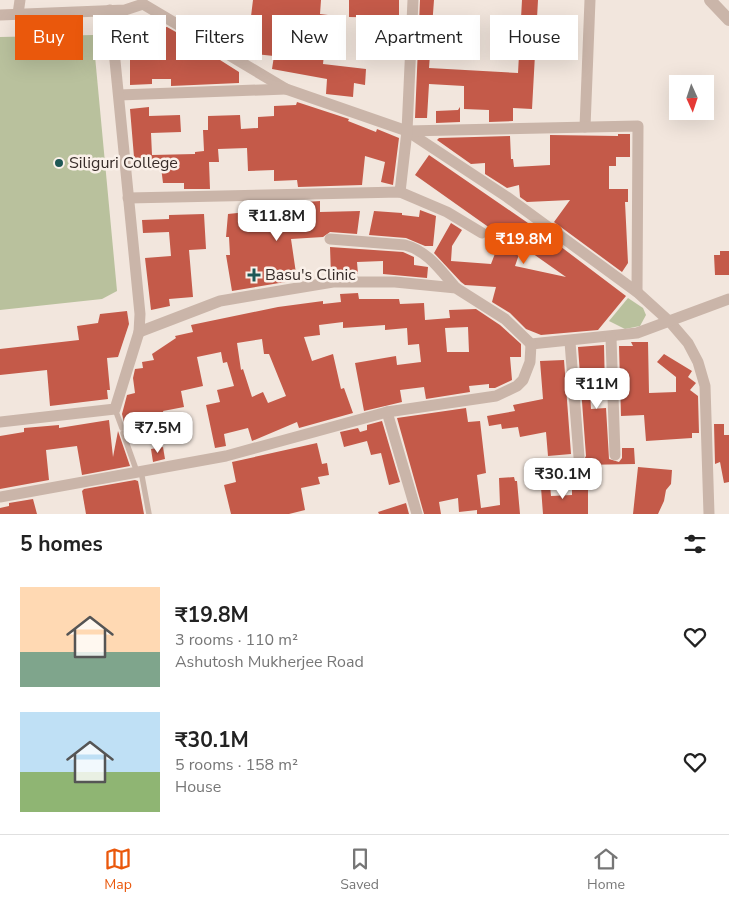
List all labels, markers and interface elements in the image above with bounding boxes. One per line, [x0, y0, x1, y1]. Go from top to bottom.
chip: Buy [15, 15, 83, 60]
chip: Rent [93, 15, 166, 60]
chip: Filters [176, 15, 262, 60]
chip: New [272, 15, 346, 60]
chip: Apartment [356, 15, 480, 60]
chip: House [490, 15, 578, 60]
north arrow [669, 75, 714, 120]
map controls [669, 75, 714, 120]
place label: Siliguri College [69, 152, 178, 174]
marker: Siliguri College [53, 157, 65, 169]
pin: ₹11.8M [236, 200, 318, 242]
text: ₹11.8M [249, 205, 305, 227]
pin: ₹19.8M [483, 222, 565, 265]
text: ₹19.8M [496, 228, 552, 250]
place label: Basu's Clinic [265, 264, 356, 286]
marker: Basu's Clinic [247, 268, 261, 282]
pin: ₹11M [567, 368, 627, 410]
text: ₹11M [576, 373, 618, 395]
pin: ₹7.5M [123, 412, 193, 454]
text: ₹7.5M [135, 417, 181, 439]
pin: ₹30.1M [522, 458, 604, 500]
text: ₹30.1M [535, 463, 591, 485]
text: 5 homes [20, 530, 103, 558]
icon: filters [681, 530, 709, 558]
text: ₹19.8M [175, 601, 249, 629]
icon: home [60, 607, 120, 667]
icon: heart [681, 623, 709, 651]
text: 3 rooms · 110 m² [175, 629, 298, 651]
text: Ashutosh Mukherjee Road [175, 651, 364, 673]
text: ₹30.1M [175, 726, 249, 754]
icon: home [60, 732, 120, 792]
icon: heart [681, 748, 709, 776]
text: 5 rooms · 158 m² [175, 754, 298, 776]
text: House [175, 776, 221, 798]
tab: Map [104, 845, 132, 894]
tab: Saved [340, 845, 379, 894]
tab: Home [587, 845, 625, 894]

